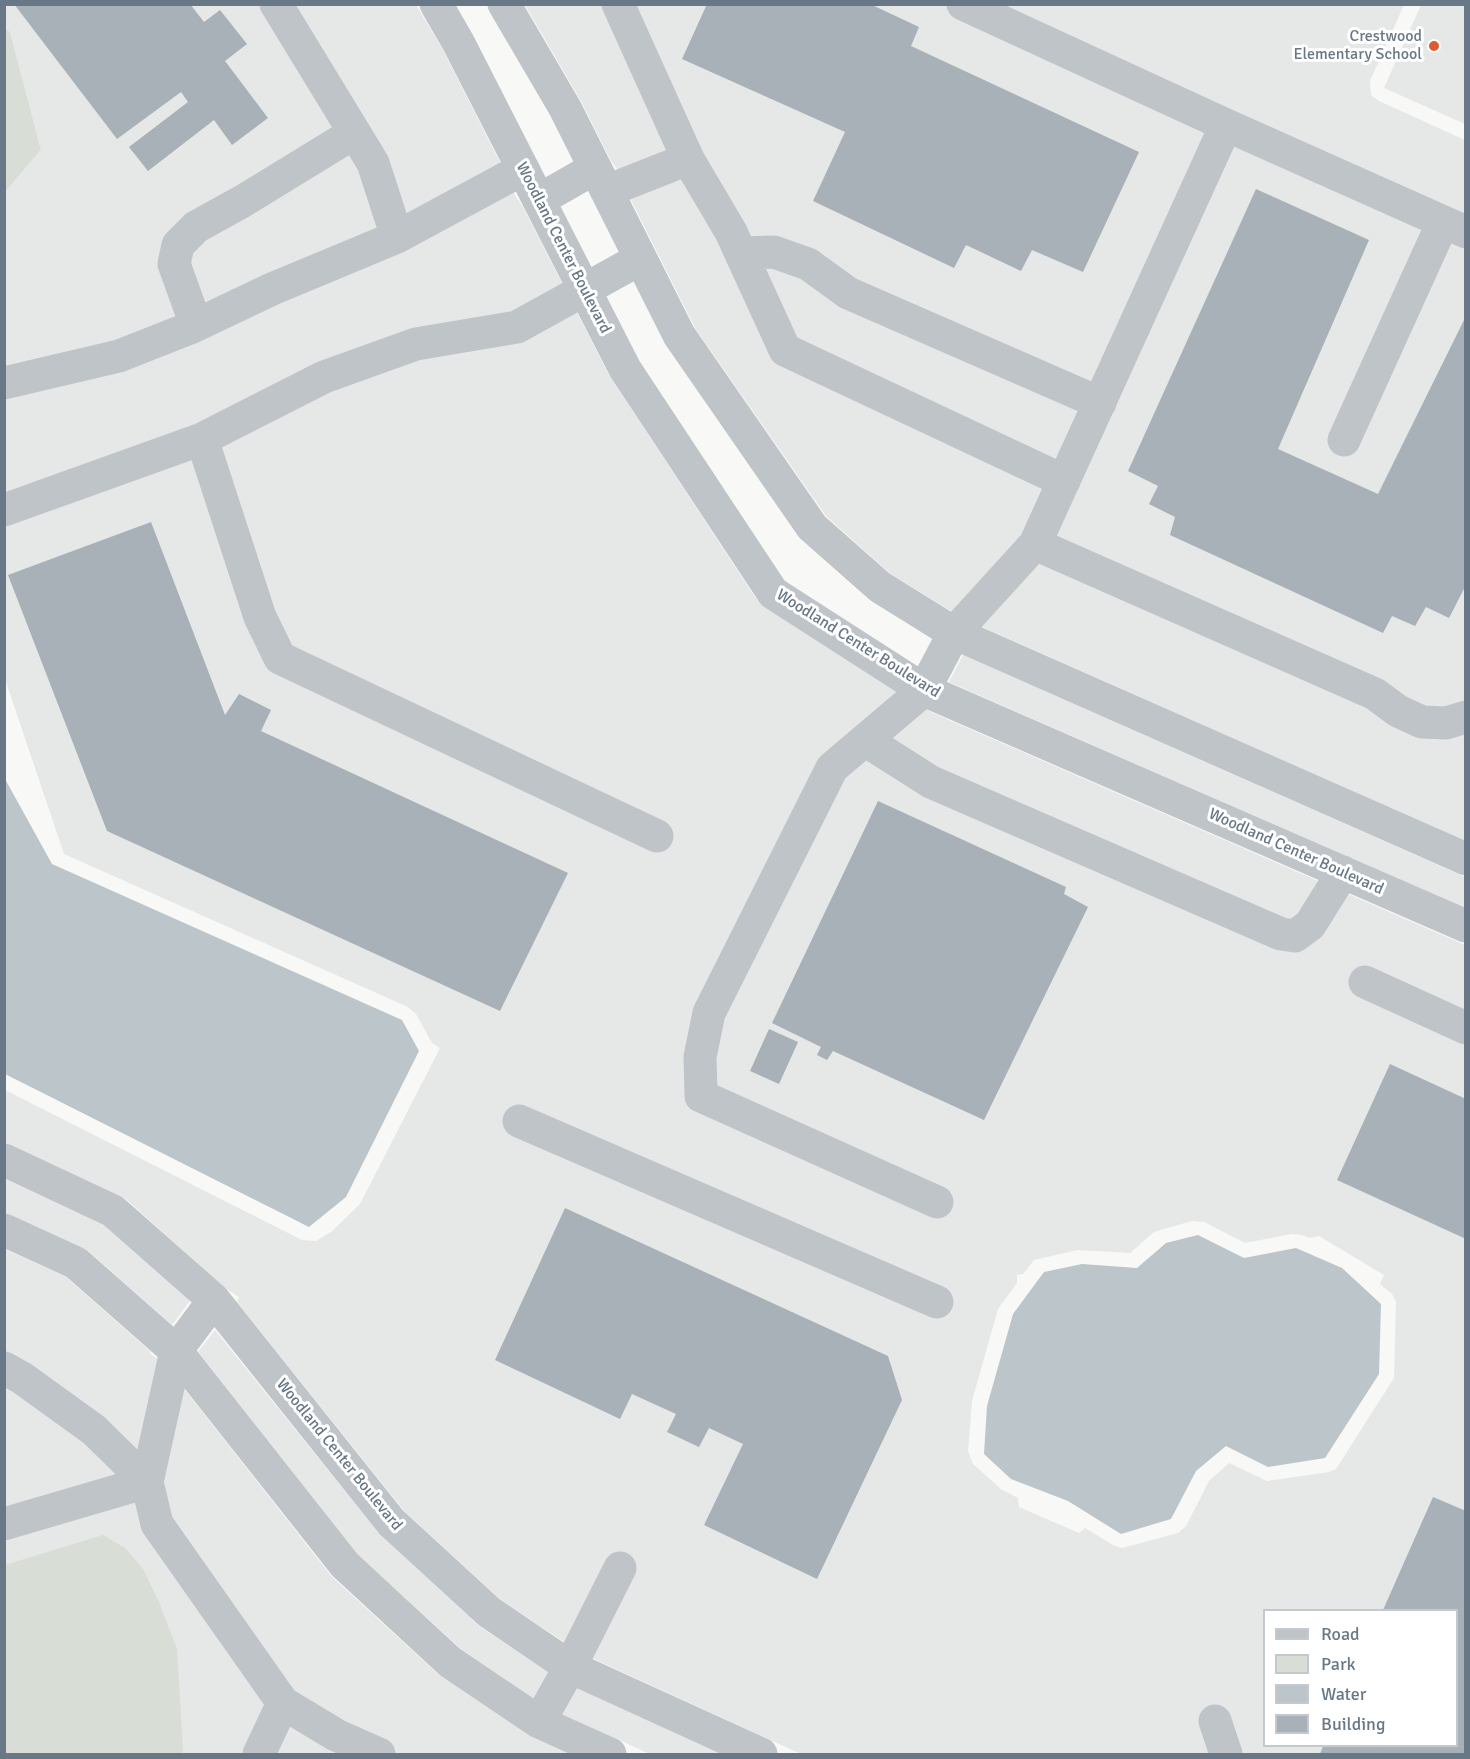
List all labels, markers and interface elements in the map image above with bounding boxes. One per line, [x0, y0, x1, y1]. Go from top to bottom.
place label: Crestwood Elementary School [1293, 27, 1422, 65]
marker: Crestwood Elementary School [1427, 39, 1441, 53]
street label: Woodland Center Boulevard [511, 159, 615, 337]
street label: Woodland Center Boulevard [773, 586, 943, 702]
street label: Woodland Center Boulevard [1206, 805, 1386, 899]
street label: Woodland Center Boulevard [272, 1375, 406, 1535]
legend [1263, 1609, 1458, 1747]
text: Road [1321, 1623, 1360, 1645]
text: Park [1321, 1653, 1356, 1675]
text: Water [1321, 1683, 1366, 1705]
text: Building [1321, 1713, 1385, 1735]

